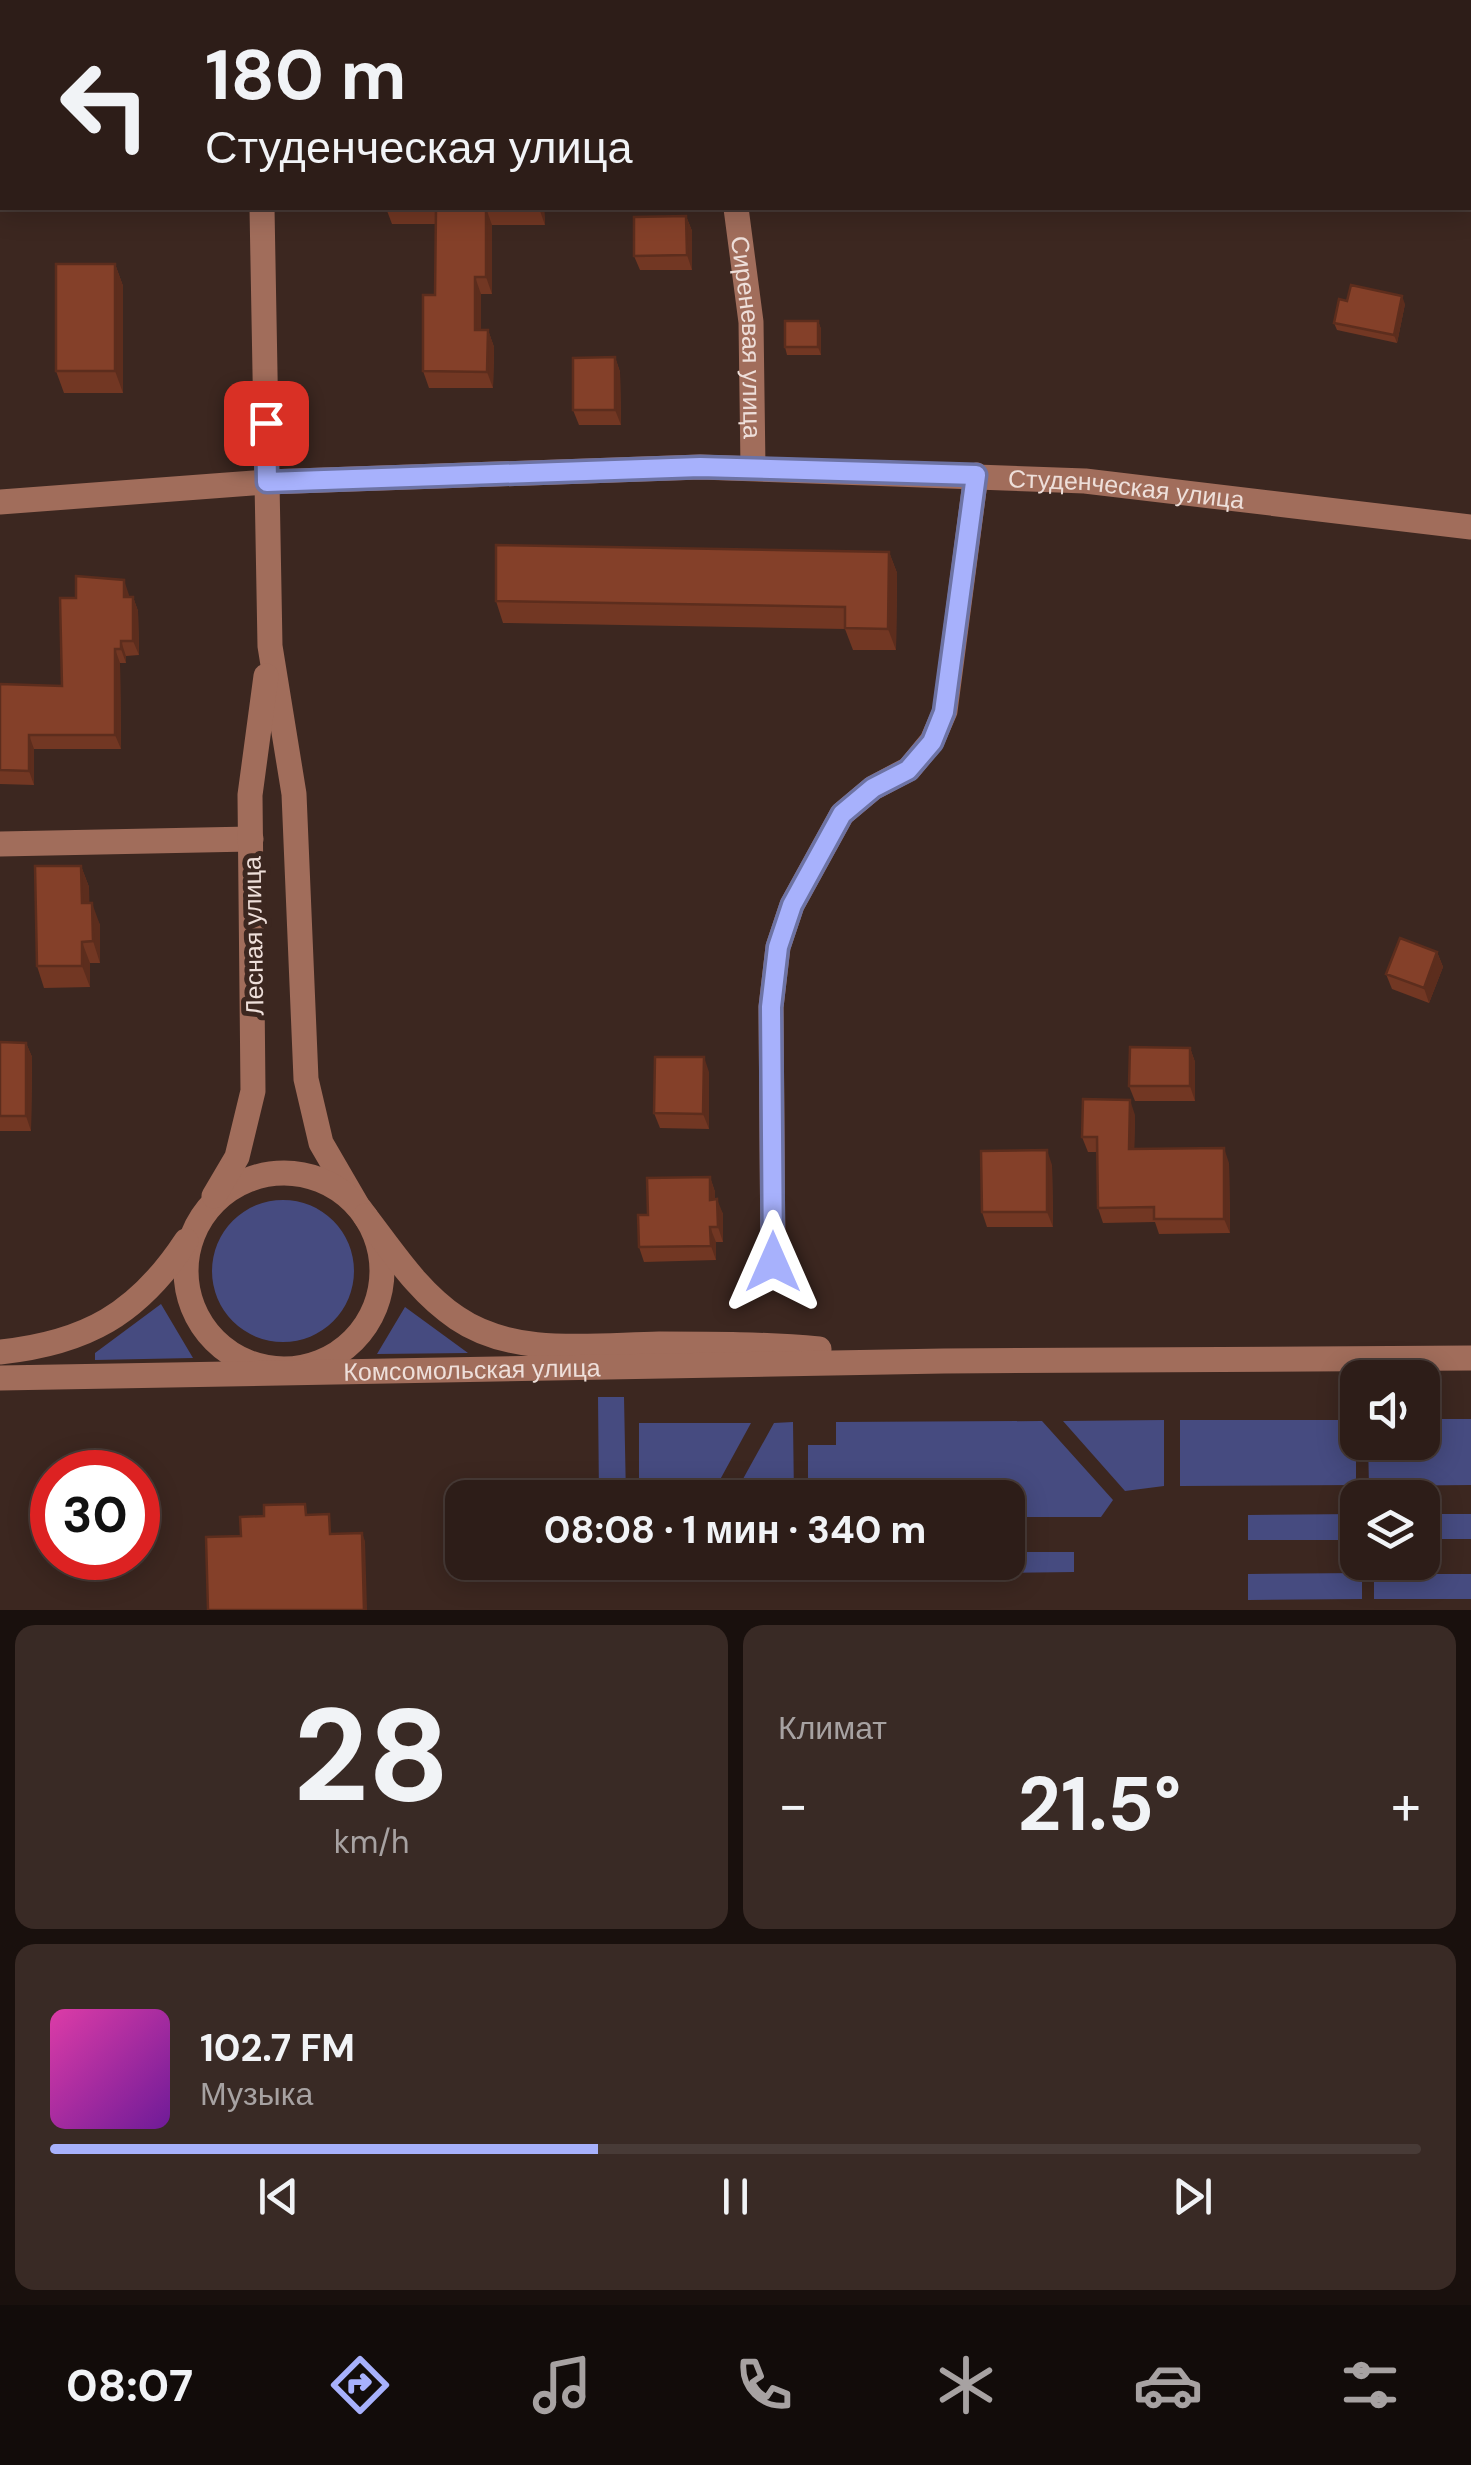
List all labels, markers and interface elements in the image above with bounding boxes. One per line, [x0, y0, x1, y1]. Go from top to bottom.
text: 180 m [205, 30, 406, 121]
icon: left [40, 40, 170, 170]
text: Студенческая улица [205, 118, 632, 177]
street label: Сиреневая улица [723, 234, 769, 439]
pin [224, 381, 309, 466]
icon: arrive [239, 396, 294, 451]
street label: Студенческая улица [1007, 462, 1246, 517]
street label: Лесная улица [236, 856, 271, 1016]
position arrow [721, 1210, 825, 1314]
street label: Комсомольская улица [343, 1351, 601, 1389]
map controls [1340, 1360, 1440, 1580]
button: sound [1340, 1360, 1440, 1460]
speed limit sign: 30 [30, 1450, 160, 1580]
button: layers [1340, 1480, 1440, 1580]
text: 08:08 · 1 мин · 340 m [544, 1505, 926, 1555]
text: 28 [293, 1671, 450, 1840]
text: Климат [778, 1707, 887, 1749]
text: 21.5° [1018, 1756, 1181, 1853]
text: − [778, 1769, 808, 1841]
text: + [1391, 1769, 1421, 1841]
text: km/h [334, 1821, 409, 1863]
text: 102.7 FM [200, 2023, 355, 2073]
text: Музыка [200, 2073, 313, 2115]
icon: previous [251, 2169, 306, 2224]
icon: pause [708, 2169, 763, 2224]
icon: next [1165, 2169, 1220, 2224]
icon: directions [325, 2350, 395, 2420]
icon: music [527, 2350, 597, 2420]
icon: phone [729, 2350, 799, 2420]
icon: climate [931, 2350, 1001, 2420]
icon: car [1133, 2350, 1203, 2420]
icon: filters [1335, 2350, 1405, 2420]
text: 08:07 [66, 2356, 193, 2415]

